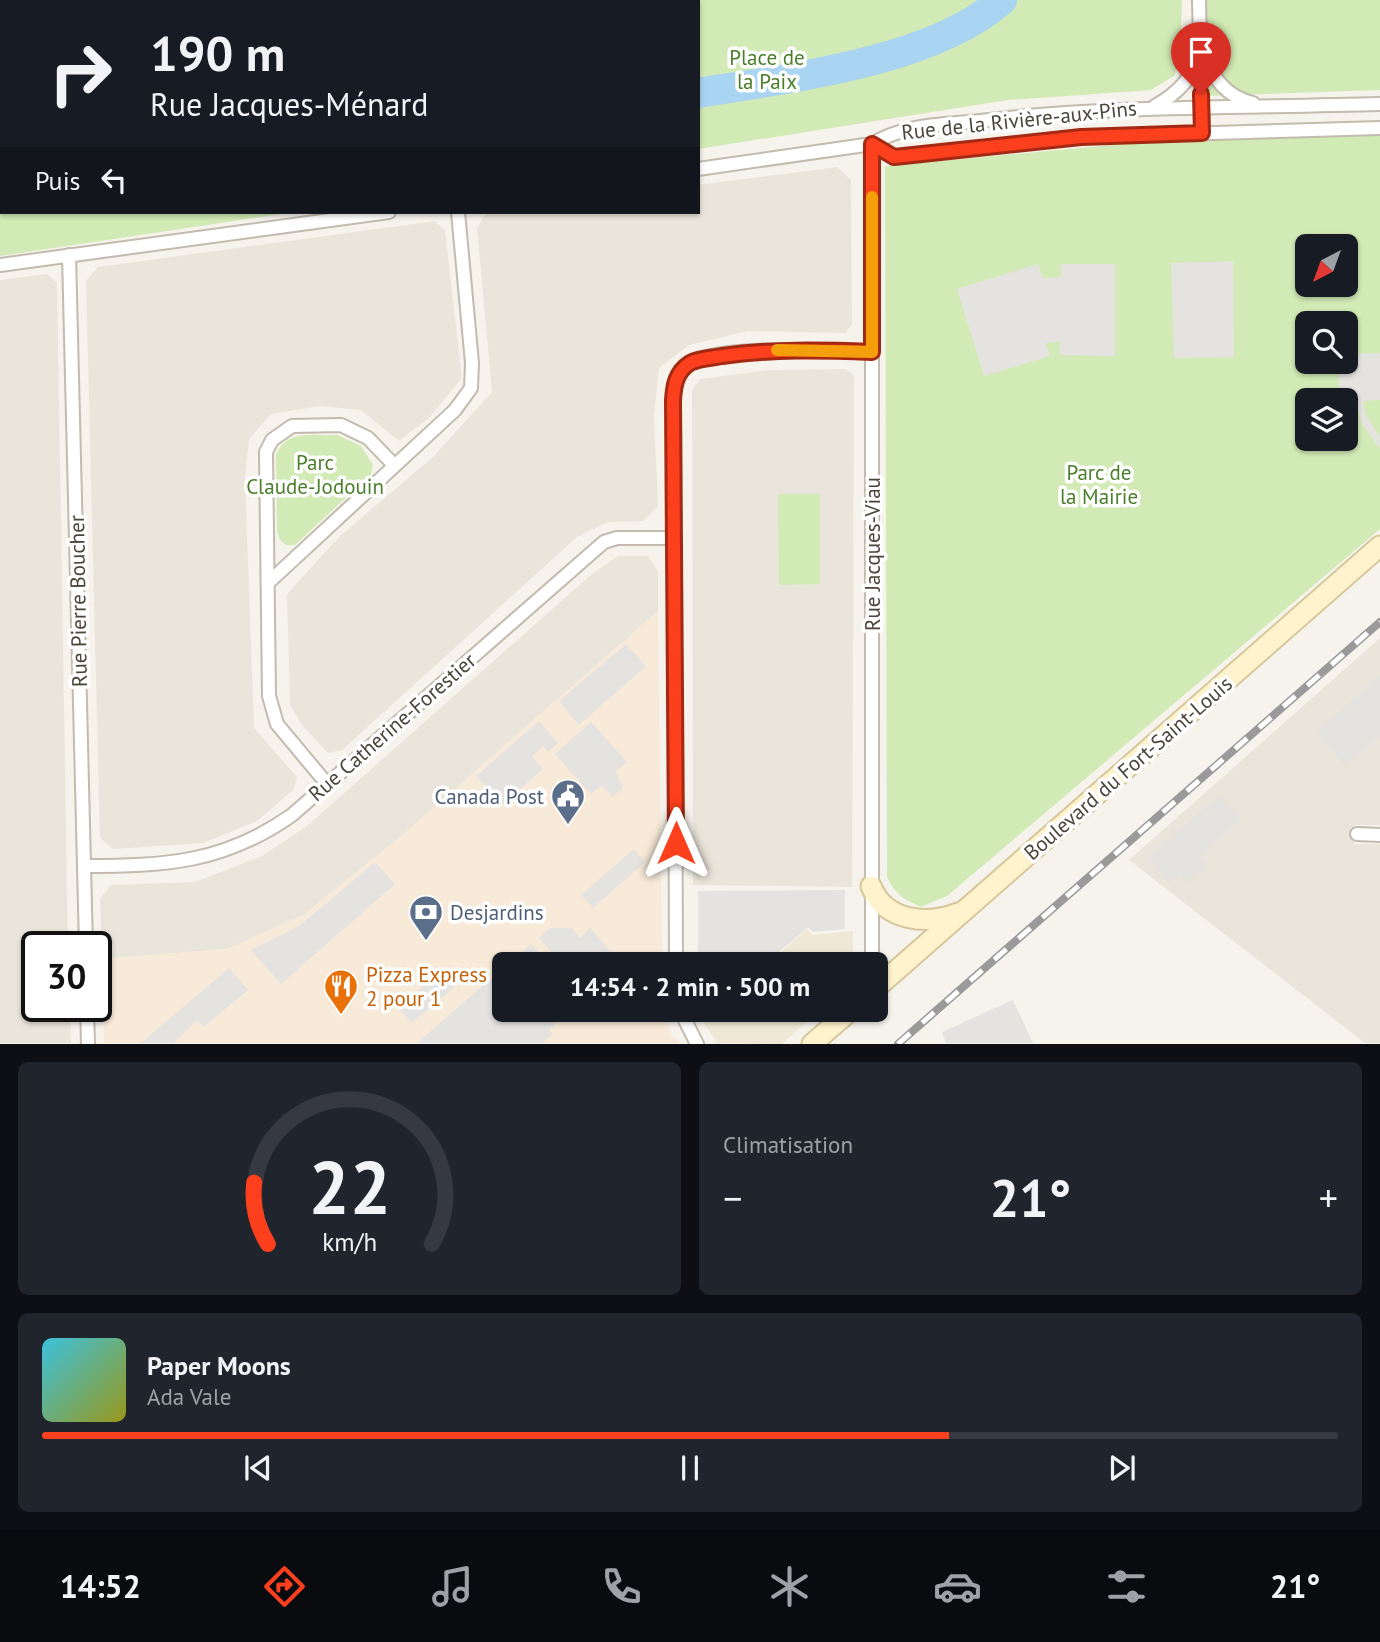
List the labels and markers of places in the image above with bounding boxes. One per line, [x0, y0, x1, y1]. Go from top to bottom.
pin [1171, 22, 1231, 94]
public building icon: Canada Post [549, 777, 587, 826]
place label: Canada Post [435, 783, 544, 810]
bank icon: Desjardins [407, 893, 445, 942]
place label: Desjardins [450, 899, 544, 926]
place label: Pizza Express 2 pour 1 [366, 961, 487, 1012]
restaurant icon: Pizza Express 2 pour 1 [322, 967, 360, 1016]

